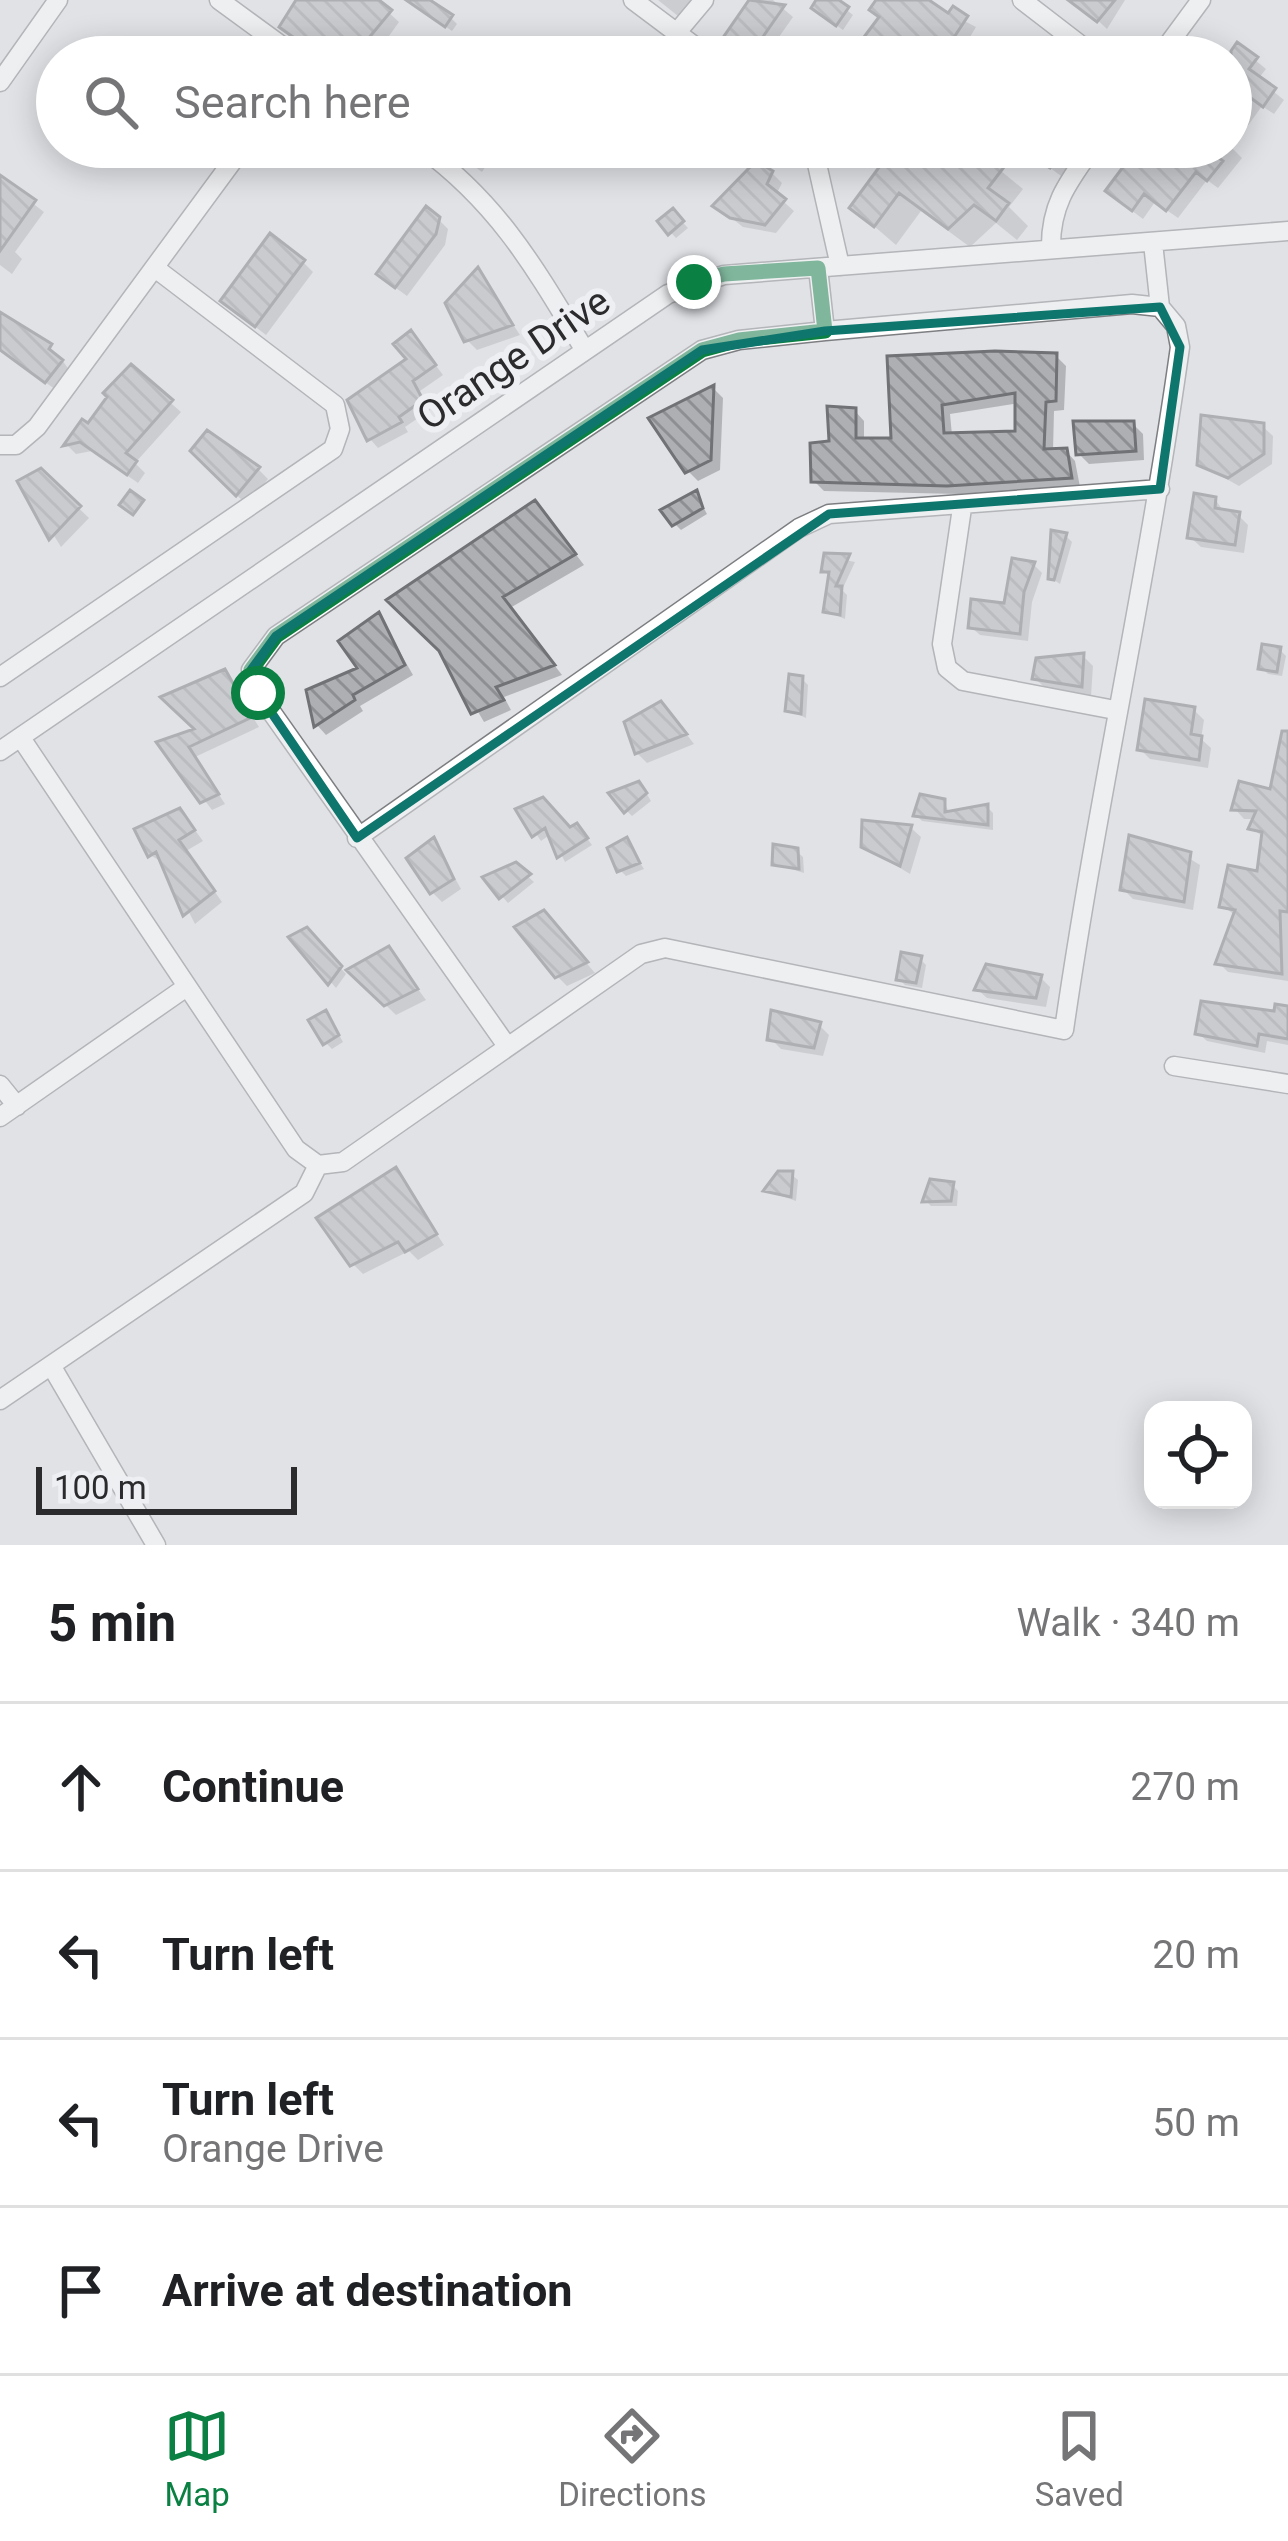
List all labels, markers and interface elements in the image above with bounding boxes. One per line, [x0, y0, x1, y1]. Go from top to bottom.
search box [36, 36, 1252, 168]
icon: search [78, 69, 144, 135]
text: Search here [174, 76, 411, 129]
route end [667, 255, 721, 309]
street label: Orange Drive [409, 278, 618, 440]
route start [231, 666, 285, 720]
map controls [1144, 1401, 1252, 1509]
button: locate [1144, 1401, 1252, 1509]
scale bar [36, 1461, 297, 1514]
text: 100 m [54, 1468, 147, 1507]
text: 5 min [48, 1594, 176, 1653]
text: Walk · 340 m [1016, 1600, 1240, 1646]
icon: ahead [48, 1754, 114, 1820]
text: Continue [162, 1760, 344, 1813]
text: 270 m [1130, 1764, 1240, 1810]
icon: left [48, 1922, 114, 1988]
text: Turn left [162, 1928, 334, 1981]
text: 20 m [1152, 1932, 1240, 1978]
text: Turn left [162, 2073, 334, 2126]
icon: left [48, 2090, 114, 2156]
text: 50 m [1152, 2100, 1240, 2146]
text: Orange Drive [162, 2126, 384, 2172]
icon: arrive [48, 2258, 114, 2324]
text: Arrive at destination [162, 2264, 573, 2317]
tab: Map [164, 2403, 230, 2514]
tab: Directions [558, 2403, 707, 2514]
tab: Saved [1035, 2403, 1124, 2514]

